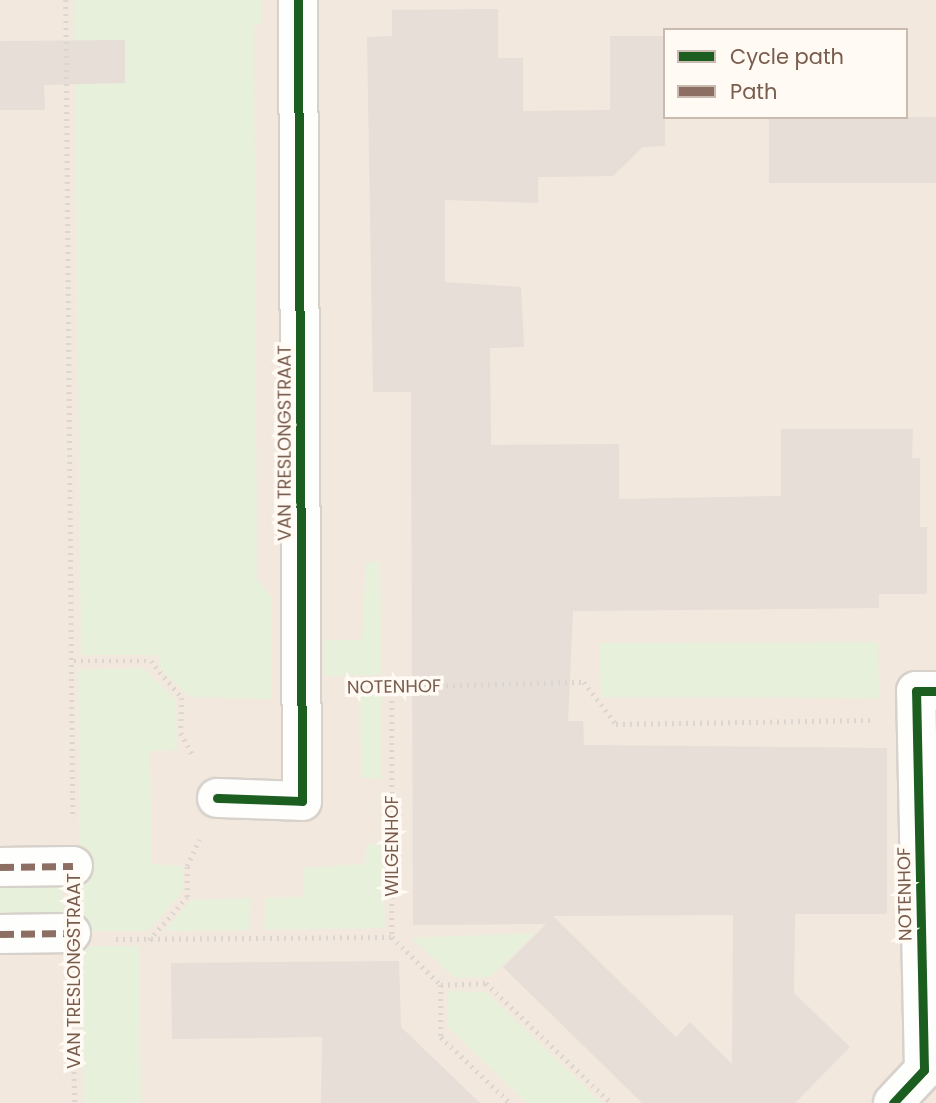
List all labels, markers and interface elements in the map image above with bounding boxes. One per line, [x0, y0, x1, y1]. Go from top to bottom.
legend [663, 28, 908, 119]
text: Cycle path [730, 42, 844, 71]
text: Path [730, 77, 777, 106]
street label: VAN TRESLONGSTRAAT [274, 345, 296, 541]
street label: NOTENHOF [347, 675, 441, 699]
street label: WILGENHOF [381, 795, 403, 897]
street label: NOTENHOF [893, 847, 917, 941]
street label: VAN TRESLONGSTRAAT [63, 873, 85, 1069]

